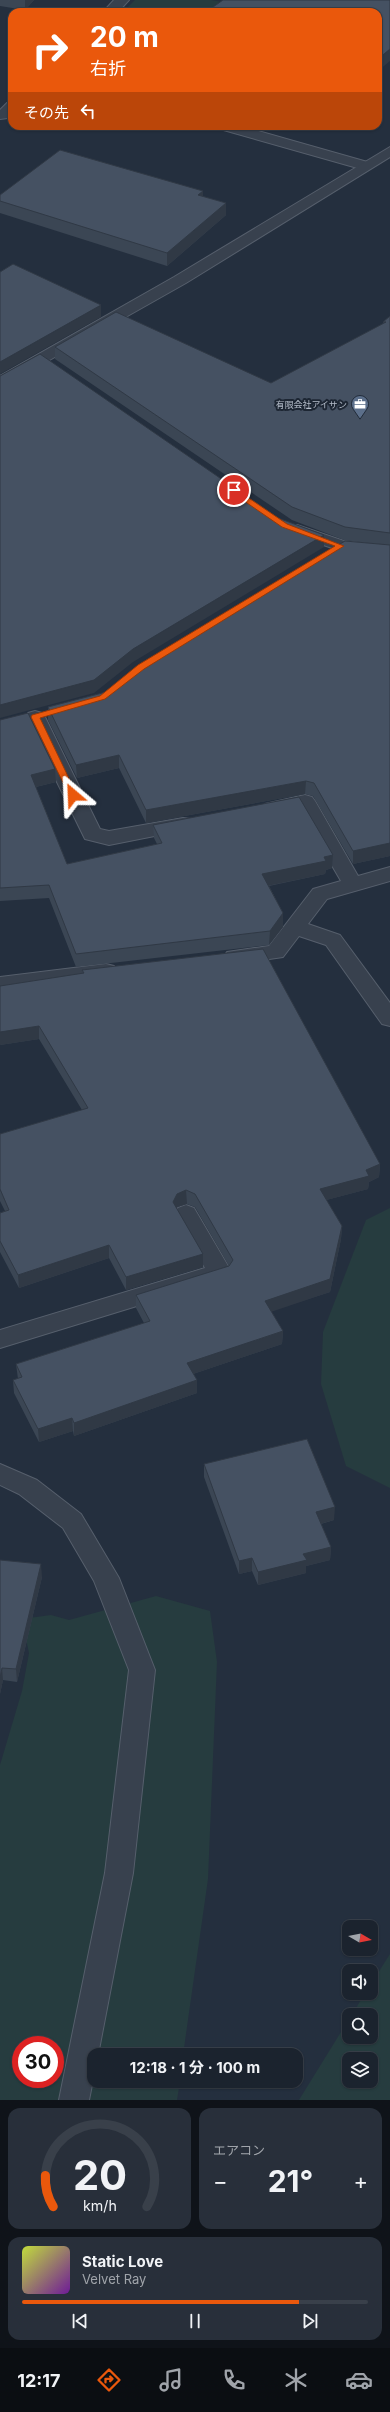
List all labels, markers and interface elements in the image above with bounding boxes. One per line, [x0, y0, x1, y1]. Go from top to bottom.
text: 20 m [90, 20, 159, 54]
icon: right [24, 24, 76, 76]
text: 右折 [90, 58, 126, 79]
icon: left [77, 100, 99, 122]
text: その先 [24, 103, 69, 122]
office icon: 有限会社アイサン [350, 394, 370, 419]
place label: 有限会社アイサン [275, 399, 347, 410]
pin [217, 473, 251, 507]
icon: arrive [223, 479, 245, 501]
position arrow [52, 774, 94, 816]
north arrow [342, 1920, 378, 1956]
map controls [342, 1920, 378, 2088]
button: sound [342, 1964, 378, 2000]
button: search [342, 2008, 378, 2044]
speed limit sign: 30 [12, 2036, 64, 2088]
button: layers [342, 2052, 378, 2088]
text: 12:18 · 1 分 · 100 m [130, 2058, 260, 2077]
text: エアコン [213, 2142, 265, 2158]
text: 20 [72, 2149, 127, 2199]
text: 21° [268, 2163, 313, 2199]
text: − [213, 2168, 228, 2194]
text: + [353, 2168, 368, 2194]
text: km/h [83, 2196, 116, 2213]
text: Static Love [82, 2252, 163, 2271]
text: Velvet Ray [82, 2271, 146, 2287]
icon: previous [69, 2310, 91, 2332]
icon: pause [184, 2310, 206, 2332]
icon: next [299, 2310, 321, 2332]
icon: directions [95, 2366, 123, 2394]
icon: music [157, 2366, 185, 2394]
icon: phone [220, 2366, 248, 2394]
icon: climate [282, 2366, 310, 2394]
icon: car [345, 2366, 373, 2394]
text: 12:17 [17, 2370, 61, 2391]

